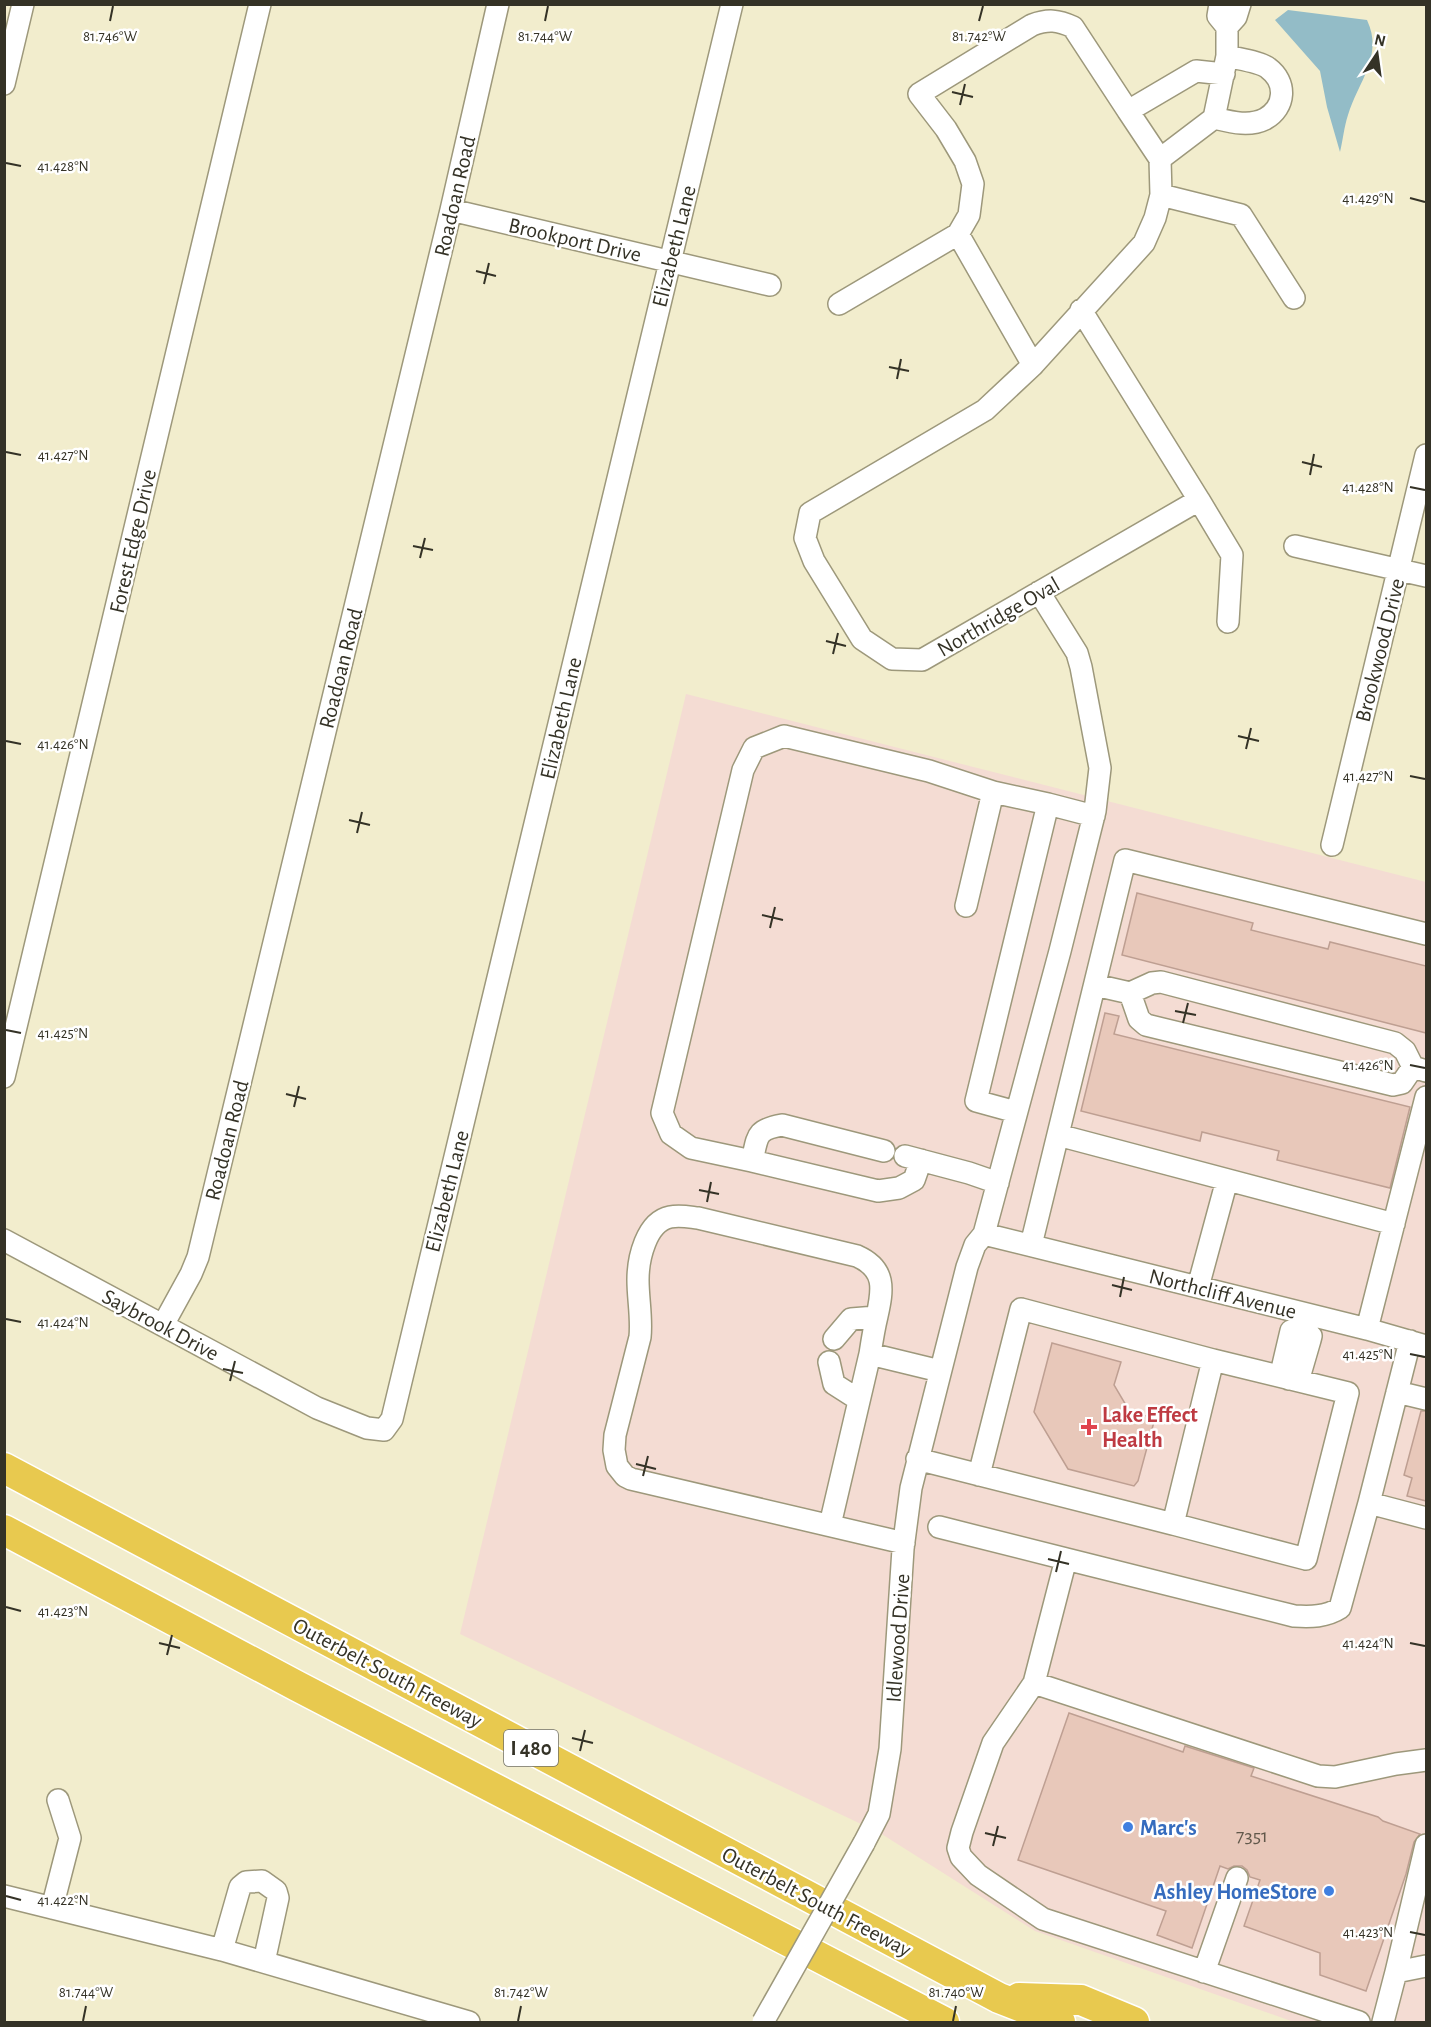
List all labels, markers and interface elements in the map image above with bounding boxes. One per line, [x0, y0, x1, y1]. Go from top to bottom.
north arrow [1347, 24, 1407, 84]
text: 81.746°W [83, 29, 138, 44]
text: 81.744°W [518, 29, 573, 44]
text: 81.742°W [952, 29, 1007, 44]
text: N [1373, 31, 1387, 49]
street label: Roadoan Road [430, 134, 480, 259]
text: 41.428°N [37, 159, 89, 174]
street label: Elizabeth Lane [648, 183, 700, 309]
text: 41.429°N [1342, 191, 1394, 206]
street label: Brookport Drive [506, 214, 643, 266]
text: 41.427°N [38, 448, 88, 463]
street label: Forest Edge Drive [106, 467, 160, 615]
text: 41.428°N [1342, 480, 1394, 495]
street label: Northridge Oval [934, 573, 1063, 661]
street label: Brookwood Drive [1351, 576, 1408, 724]
street label: Roadoan Road [315, 606, 367, 731]
street label: Elizabeth Lane [536, 655, 586, 781]
text: 41.426°N [37, 737, 89, 752]
text: 41.427°N [1343, 769, 1393, 784]
text: 41.425°N [38, 1026, 88, 1041]
text: 41.426°N [1342, 1058, 1394, 1073]
street label: Roadoan Road [201, 1078, 253, 1203]
street label: Elizabeth Lane [421, 1128, 473, 1254]
street label: Northcliff Avenue [1147, 1265, 1299, 1323]
street label: Saybrook Drive [99, 1285, 222, 1365]
text: 41.424°N [37, 1315, 89, 1330]
text: 41.425°N [1343, 1347, 1393, 1362]
place label: Lake Effect Health [1102, 1404, 1198, 1451]
marker: Lake Effect Health [1080, 1418, 1098, 1436]
street label: Idlewood Drive [883, 1573, 913, 1703]
text: 41.423°N [38, 1604, 88, 1619]
street label: Outerbelt South Freeway [289, 1614, 486, 1732]
text: 41.424°N [1342, 1636, 1394, 1651]
road number: I 480 [504, 1730, 558, 1766]
place label: Marc's [1140, 1817, 1197, 1839]
marker: Marc's [1121, 1820, 1135, 1834]
house number: 7351 [1236, 1826, 1268, 1846]
street label: Outerbelt South Freeway [718, 1843, 915, 1961]
place label: Ashley HomeStore [1154, 1881, 1317, 1904]
marker: Ashley HomeStore [1322, 1884, 1336, 1898]
text: 41.422°N [37, 1893, 89, 1908]
text: 41.423°N [1343, 1925, 1393, 1940]
text: 81.744°W [59, 1985, 114, 2000]
text: 81.742°W [494, 1985, 549, 2000]
text: 81.740°W [928, 1985, 984, 2000]

